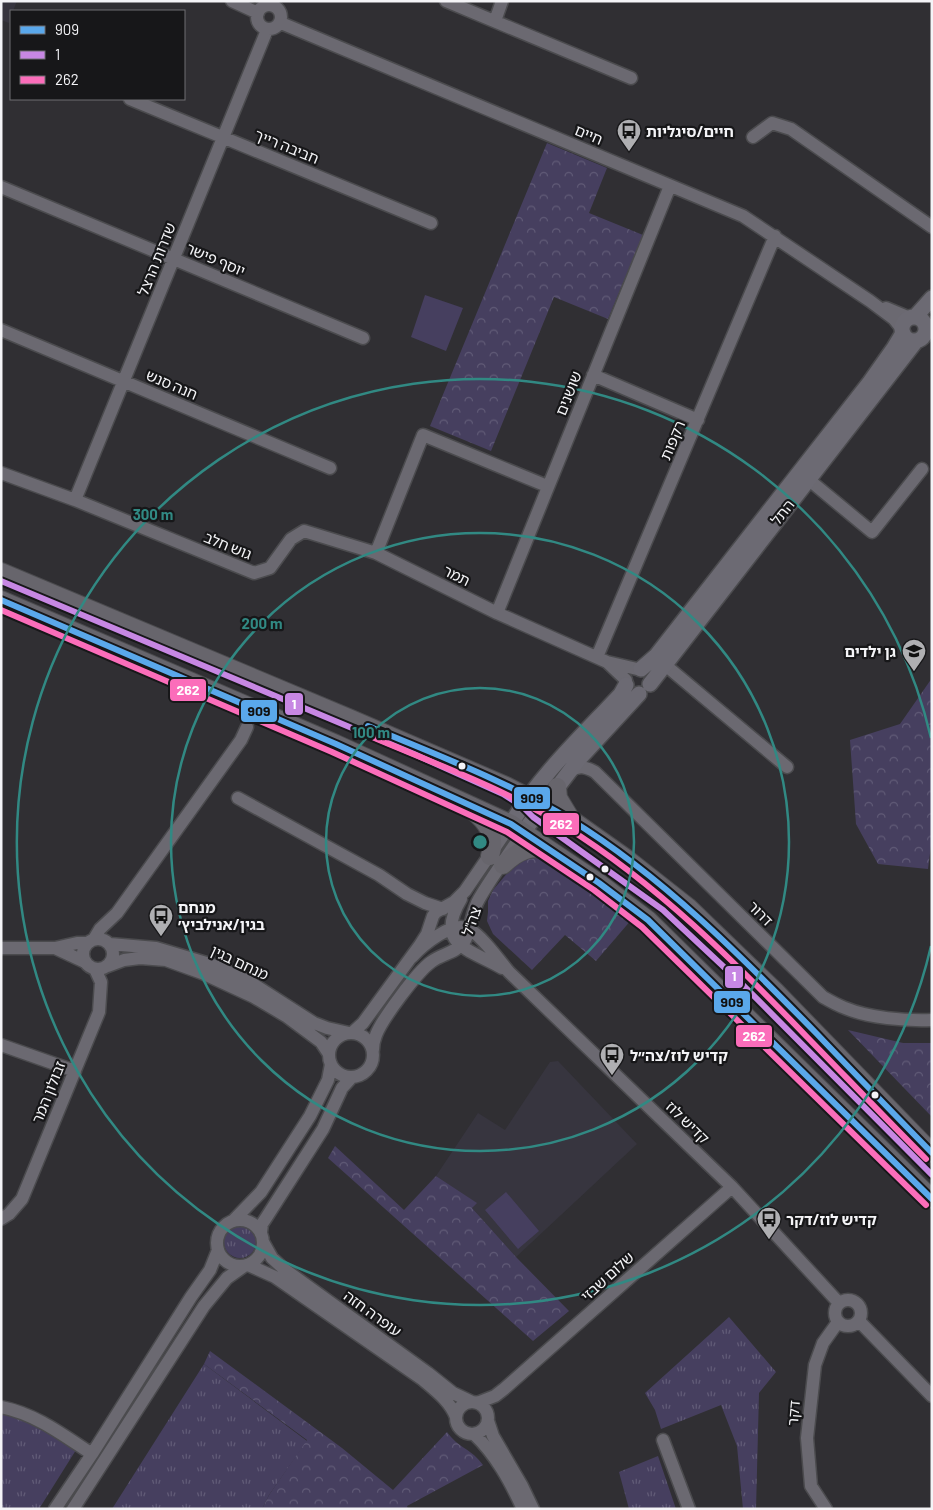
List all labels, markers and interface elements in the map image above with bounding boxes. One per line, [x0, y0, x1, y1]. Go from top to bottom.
legend [10, 10, 185, 100]
text: 909 [55, 20, 79, 38]
text: 1 [55, 45, 60, 63]
text: 262 [55, 70, 79, 88]
bus stop icon: חיים/סיגליות [616, 118, 642, 152]
street label: חיים [572, 120, 606, 148]
place label: חיים/סיגליות [646, 122, 734, 140]
street label: חביבה רייך [252, 125, 322, 167]
street label: שדרות הרצל [133, 220, 179, 298]
street label: יוסף פישר [184, 239, 248, 279]
street label: חנה סנש [143, 365, 201, 403]
street label: שושנים [551, 368, 585, 418]
street label: רקפות [656, 418, 688, 462]
street label: התל [766, 496, 798, 528]
text: 300 m [133, 505, 173, 523]
street label: גוש חלב [202, 527, 255, 563]
street label: תמר [441, 561, 473, 589]
text: 200 m [241, 614, 283, 632]
school or university icon: גן ילדים [901, 638, 927, 672]
place label: גן ילדים [845, 642, 896, 660]
line badge: 262 [169, 678, 207, 702]
text: 262 [176, 681, 200, 698]
line badge: 1 [284, 692, 304, 716]
text: 1 [292, 695, 297, 712]
line badge: 909 [240, 699, 278, 723]
text: 909 [248, 702, 270, 719]
text: 100 m [352, 723, 390, 741]
unlabelled marker [457, 761, 467, 771]
line badge: 909 [513, 786, 551, 810]
text: 909 [521, 789, 543, 806]
line badge: 262 [542, 812, 580, 836]
text: 262 [549, 815, 573, 832]
centre of rings [471, 833, 489, 851]
unlabelled marker [600, 864, 610, 874]
unlabelled marker [585, 872, 595, 882]
street label: דרור [745, 897, 777, 929]
place label: מנחם בגין/אנילביץ׳ [178, 898, 265, 933]
bus stop icon: מנחם בגין/אנילביץ׳ [148, 903, 174, 937]
street label: צה"ל [458, 904, 484, 938]
street label: מנחם בגין [208, 941, 272, 983]
line badge: 1 [724, 965, 744, 989]
text: 1 [732, 967, 737, 984]
line badge: 909 [713, 990, 751, 1014]
text: 909 [721, 993, 743, 1010]
line badge: 262 [735, 1024, 773, 1048]
text: 262 [742, 1027, 766, 1044]
bus stop icon: קדיש לוז/צה״ל [599, 1042, 625, 1076]
place label: קדיש לוז/צה״ל [630, 1046, 728, 1064]
street label: זבולון המר [27, 1058, 69, 1126]
unlabelled marker [870, 1090, 880, 1100]
street label: קדיש לוז [663, 1097, 713, 1147]
bus stop icon: קדיש לוז/דקר [756, 1206, 782, 1240]
place label: קדיש לוז/דקר [786, 1210, 877, 1228]
street label: שלום שבזי [577, 1248, 637, 1304]
street label: עופרה חזה [341, 1286, 405, 1340]
street label: דקר [783, 1400, 803, 1426]

